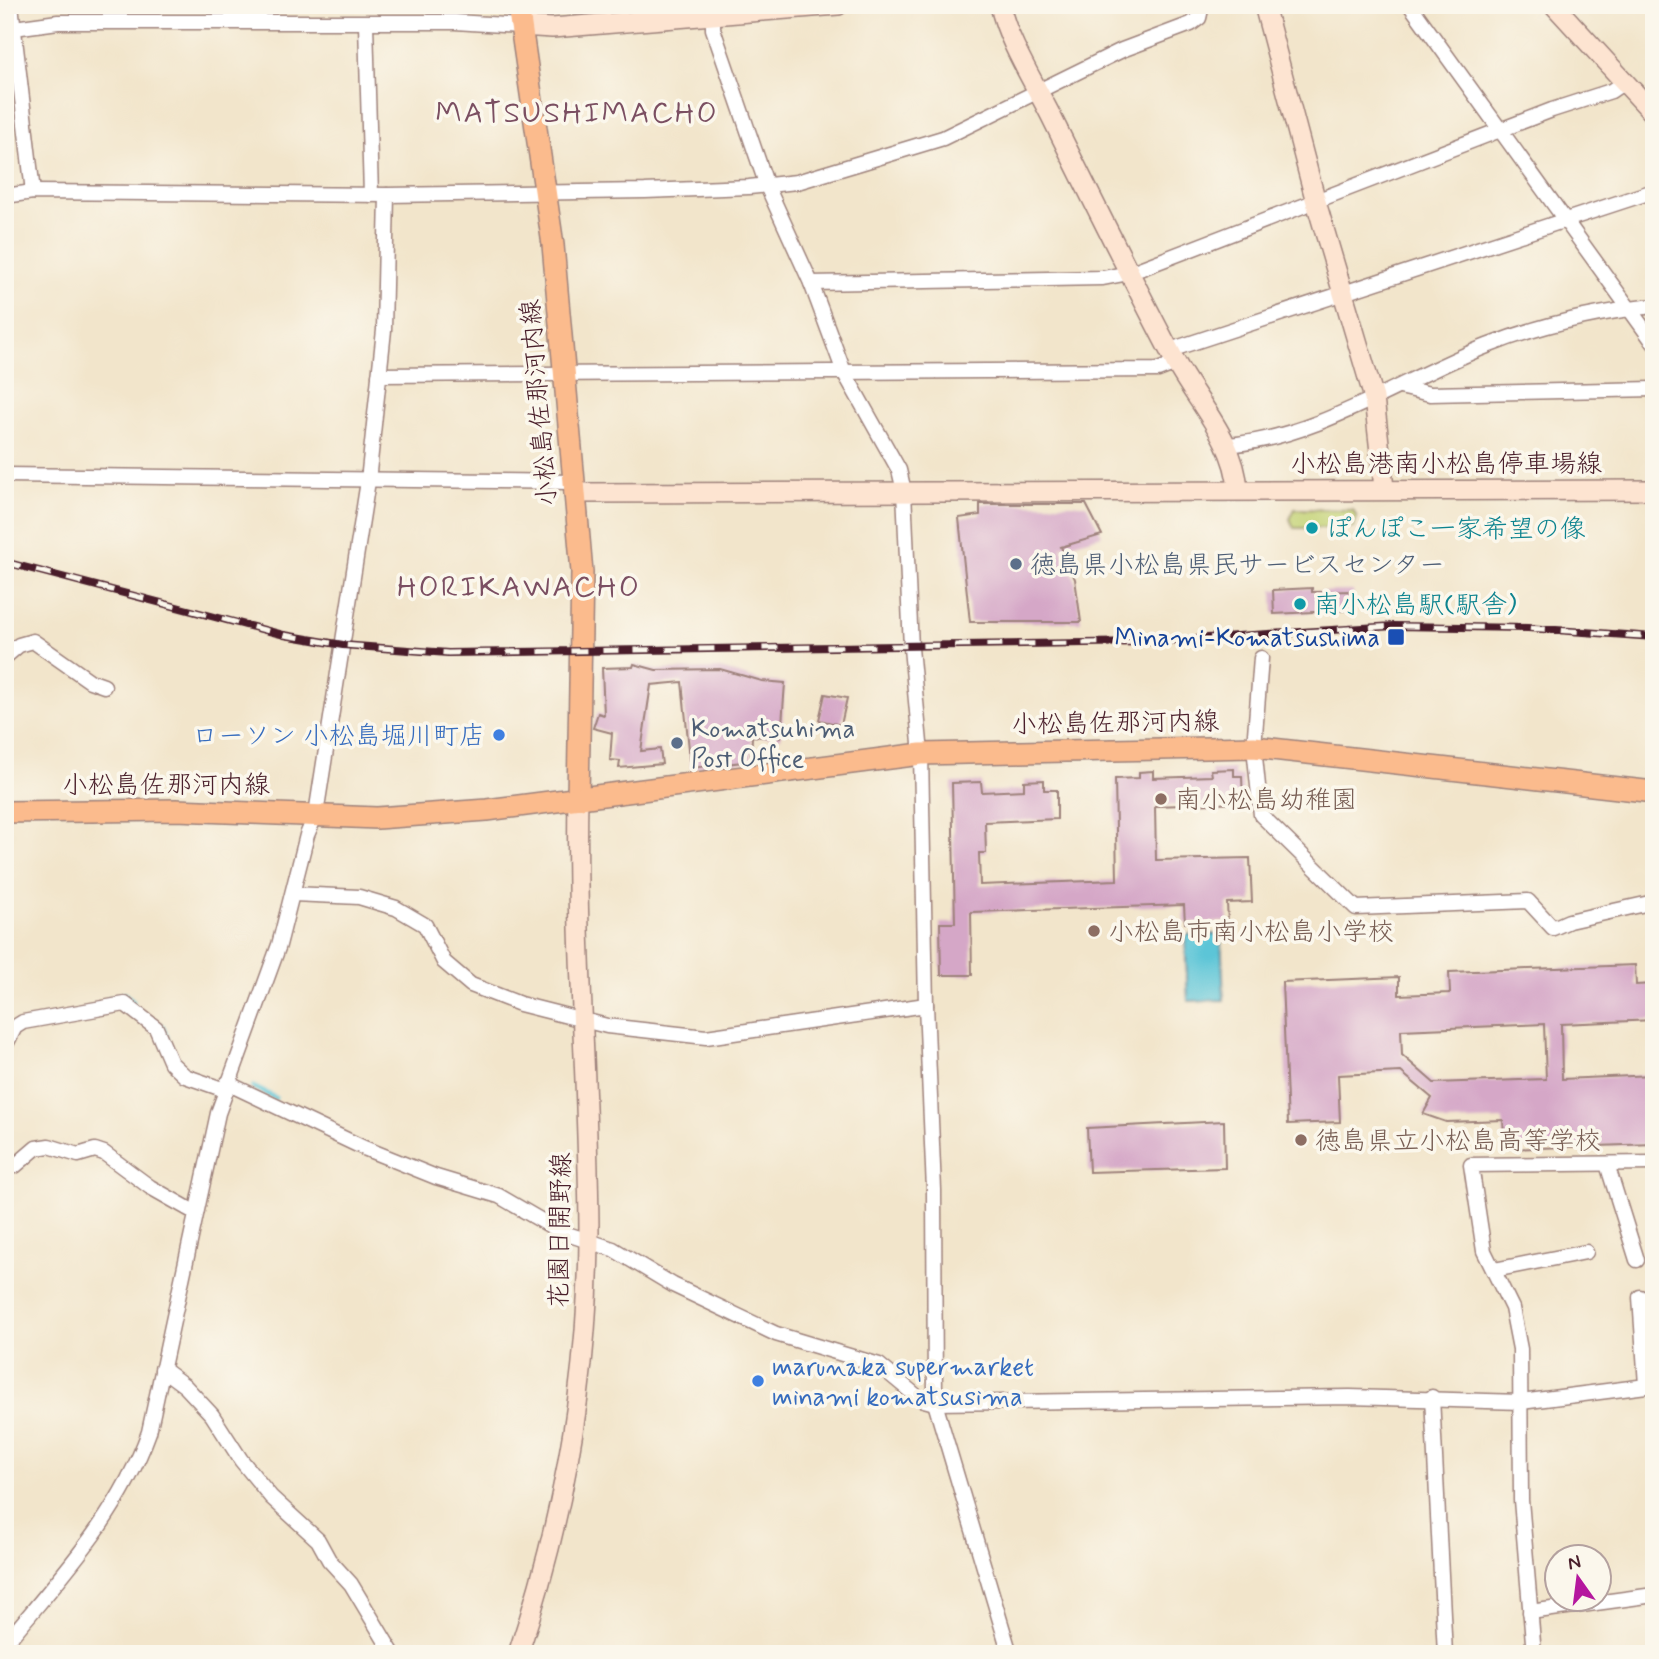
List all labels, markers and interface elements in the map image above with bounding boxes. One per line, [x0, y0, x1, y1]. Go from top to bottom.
district label: MATSUSHIMACHO [435, 94, 719, 133]
street label: 小松島佐那河内線 [514, 298, 566, 508]
street label: 小松島港南小松島停車場線 [1290, 448, 1602, 482]
place label: ぽんぽこ一家希望の像 [1326, 513, 1586, 547]
marker: ぽんぽこ一家希望の像 [1304, 520, 1320, 536]
place label: 徳島県小松島県民サービスセンター [1030, 549, 1445, 583]
marker: 徳島県小松島県民サービスセンター [1008, 556, 1024, 572]
district label: HORIKAWACHO [397, 568, 641, 607]
place label: 南小松島駅(駅舎) [1314, 589, 1516, 623]
marker: 南小松島駅(駅舎) [1292, 596, 1308, 612]
place label: Minami-Komatsushima [1115, 622, 1380, 656]
marker: Minami-Komatsushima [1386, 627, 1406, 647]
street label: 小松島佐那河内線 [1011, 705, 1219, 743]
place label: Komatsuhima Post Office [691, 713, 855, 777]
place label: ローソン 小松島堀川町店 [192, 720, 485, 754]
marker: ローソン 小松島堀川町店 [491, 727, 507, 743]
marker: Komatsuhima Post Office [669, 735, 685, 751]
street label: 小松島佐那河内線 [62, 769, 270, 803]
place label: 南小松島幼稚園 [1175, 784, 1357, 818]
marker: 南小松島幼稚園 [1153, 791, 1169, 807]
place label: 小松島市南小松島小学校 [1108, 916, 1394, 950]
marker: 小松島市南小松島小学校 [1086, 923, 1102, 939]
place label: 徳島県立小松島高等学校 [1315, 1125, 1601, 1159]
marker: 徳島県立小松島高等学校 [1293, 1132, 1309, 1148]
street label: 花園日開野線 [543, 1152, 579, 1308]
place label: marunaka supermarket minami komatsusima [772, 1351, 1034, 1415]
marker: marunaka supermarket minami komatsusima [750, 1373, 766, 1389]
north arrow [1544, 1544, 1614, 1614]
text: N [1565, 1549, 1583, 1577]

